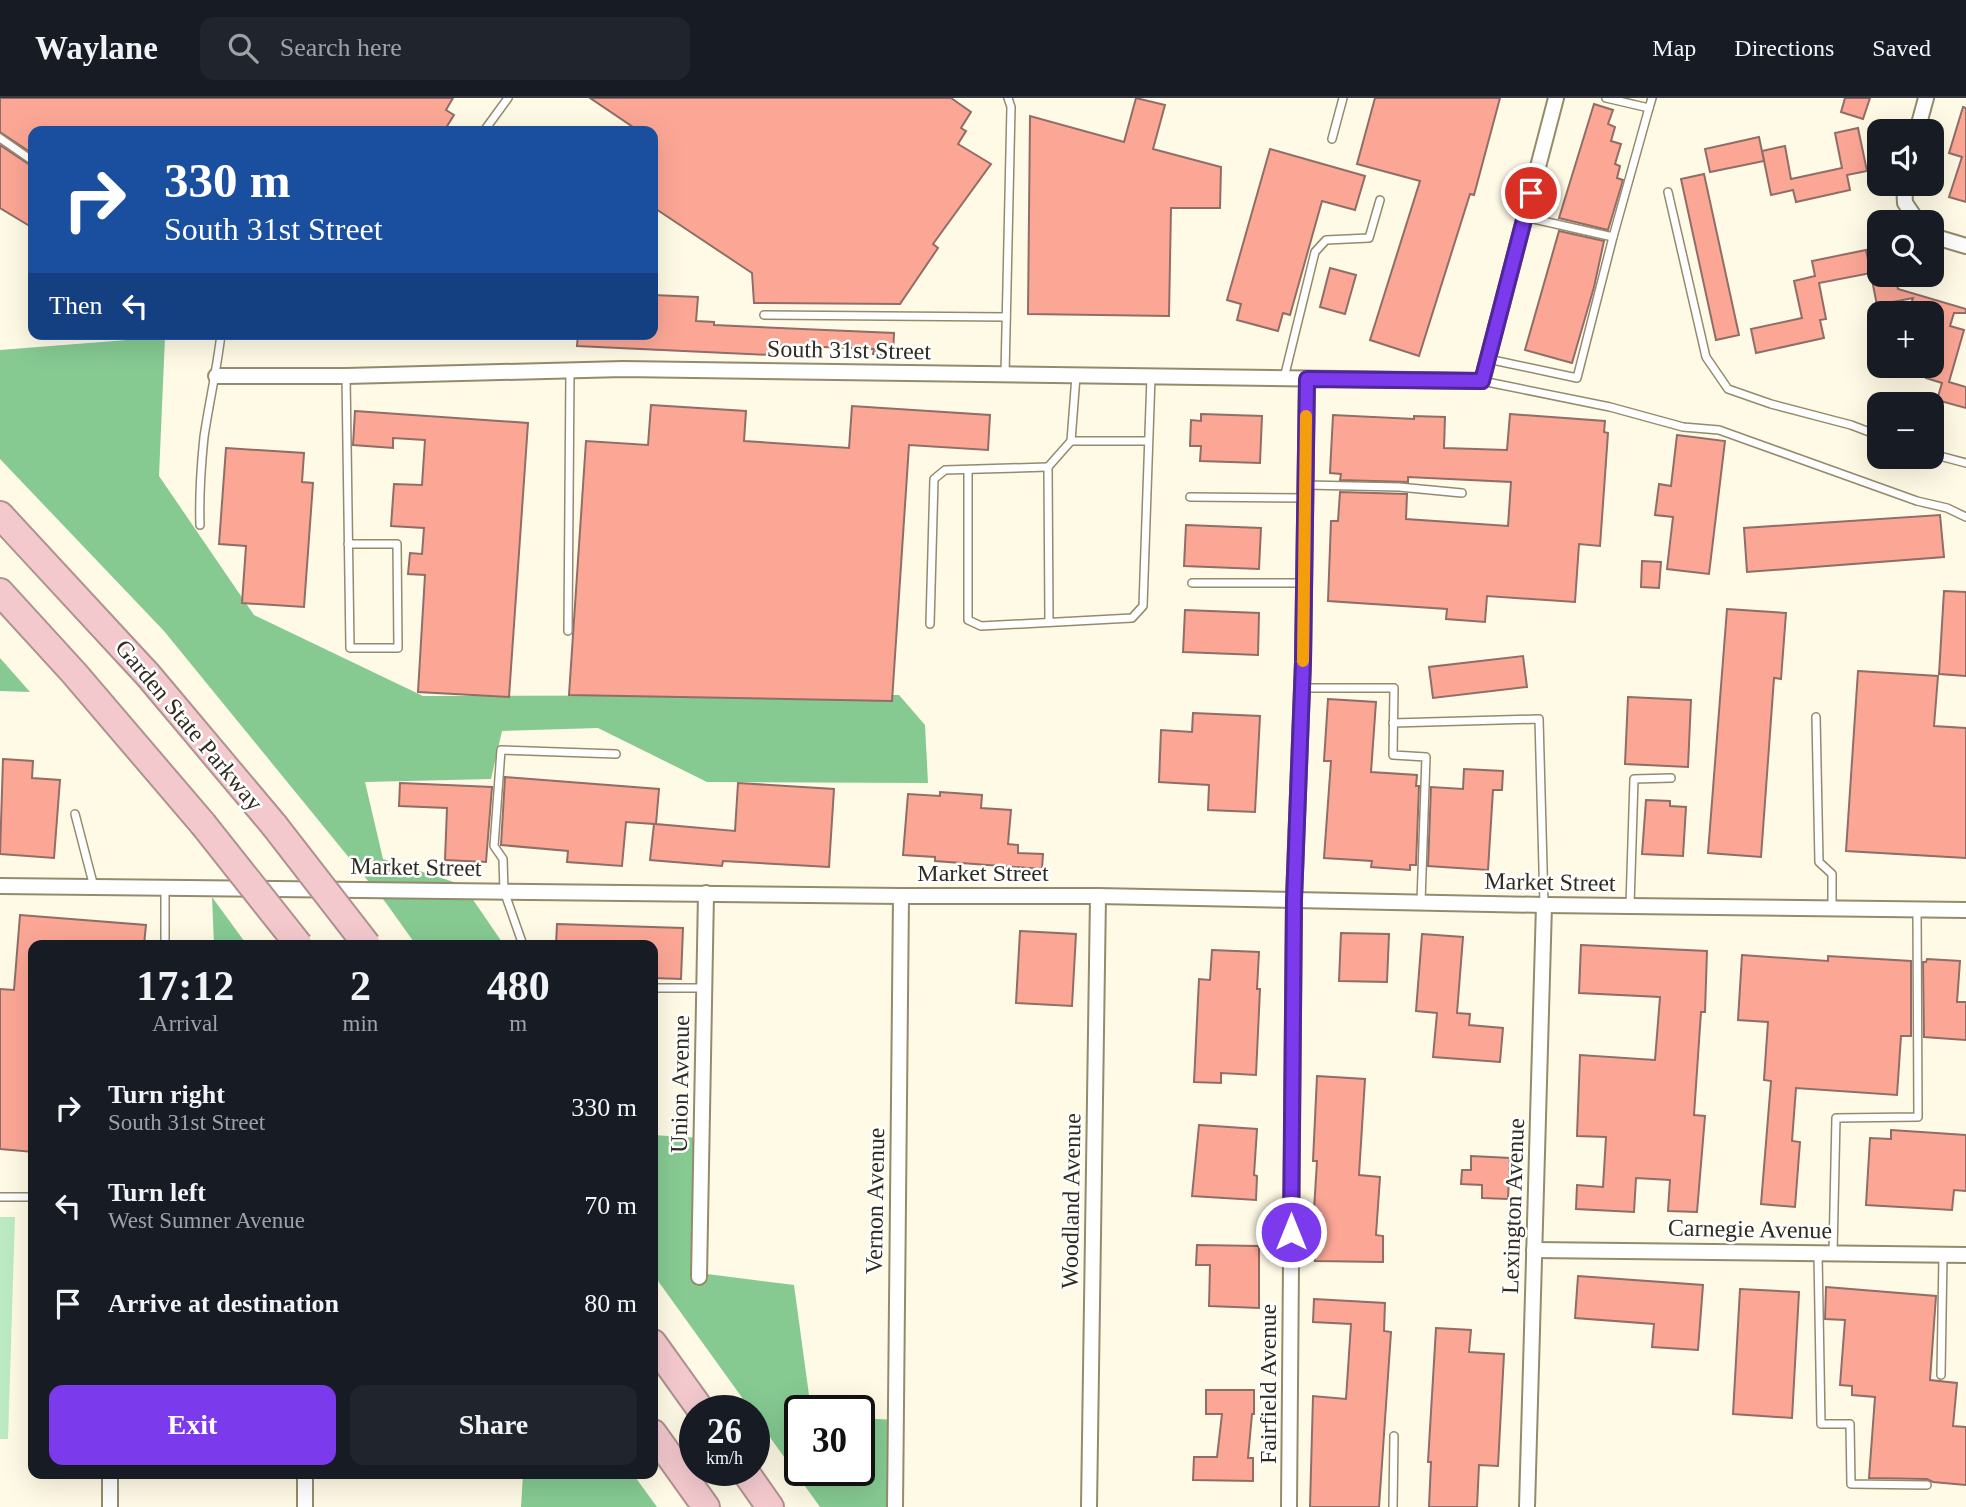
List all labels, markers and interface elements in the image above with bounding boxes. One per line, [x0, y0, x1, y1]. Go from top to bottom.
search box [200, 17, 690, 80]
icon: search [224, 29, 262, 67]
text: Waylane [35, 30, 158, 66]
text: Search here [280, 33, 402, 62]
text: Map [1652, 35, 1696, 61]
text: Directions [1734, 35, 1834, 61]
text: Saved [1872, 35, 1931, 61]
map controls [1867, 119, 1944, 469]
button: sound [1867, 119, 1944, 196]
text: 330 m [164, 153, 291, 208]
icon: right [49, 154, 140, 245]
pin [1501, 163, 1561, 223]
icon: arrive [1512, 174, 1550, 212]
button: search [1867, 210, 1944, 287]
text: South 31st Street [164, 211, 383, 247]
icon: left [116, 287, 154, 325]
text: Then [49, 291, 102, 320]
button: + [1867, 301, 1944, 378]
street label: South 31st Street [767, 336, 932, 364]
button: − [1867, 392, 1944, 469]
street label: Garden State Parkway [110, 634, 268, 816]
street label: Market Street [350, 853, 482, 881]
street label: Market Street [917, 860, 1049, 886]
street label: Market Street [1484, 868, 1616, 896]
text: 17:12 [136, 963, 234, 1009]
text: 2 [350, 963, 371, 1009]
text: 480 [487, 963, 550, 1009]
text: Arrival [152, 1011, 219, 1036]
text: min [343, 1011, 378, 1036]
text: m [509, 1011, 527, 1036]
street label: Union Avenue [666, 1015, 694, 1153]
text: Turn right [108, 1080, 225, 1109]
icon: right [49, 1089, 87, 1127]
text: 330 m [571, 1093, 637, 1122]
text: South 31st Street [108, 1110, 265, 1135]
street label: Woodland Avenue [1056, 1113, 1086, 1289]
street label: Lexington Avenue [1497, 1118, 1529, 1294]
street label: Vernon Avenue [861, 1127, 889, 1275]
text: Turn left [108, 1178, 206, 1207]
icon: left [49, 1187, 87, 1225]
text: 70 m [584, 1191, 637, 1220]
position arrow [1254, 1195, 1328, 1269]
text: West Sumner Avenue [108, 1208, 305, 1233]
street label: Carnegie Avenue [1668, 1215, 1832, 1243]
icon: arrive [49, 1285, 87, 1323]
text: Arrive at destination [108, 1289, 339, 1318]
text: 80 m [584, 1289, 637, 1318]
street label: Fairfield Avenue [1255, 1304, 1281, 1464]
button: Exit [49, 1385, 336, 1465]
button: Share [350, 1385, 637, 1465]
speed limit sign: 30 [784, 1395, 875, 1486]
text: 26 [707, 1412, 742, 1451]
text: km/h [706, 1448, 743, 1468]

